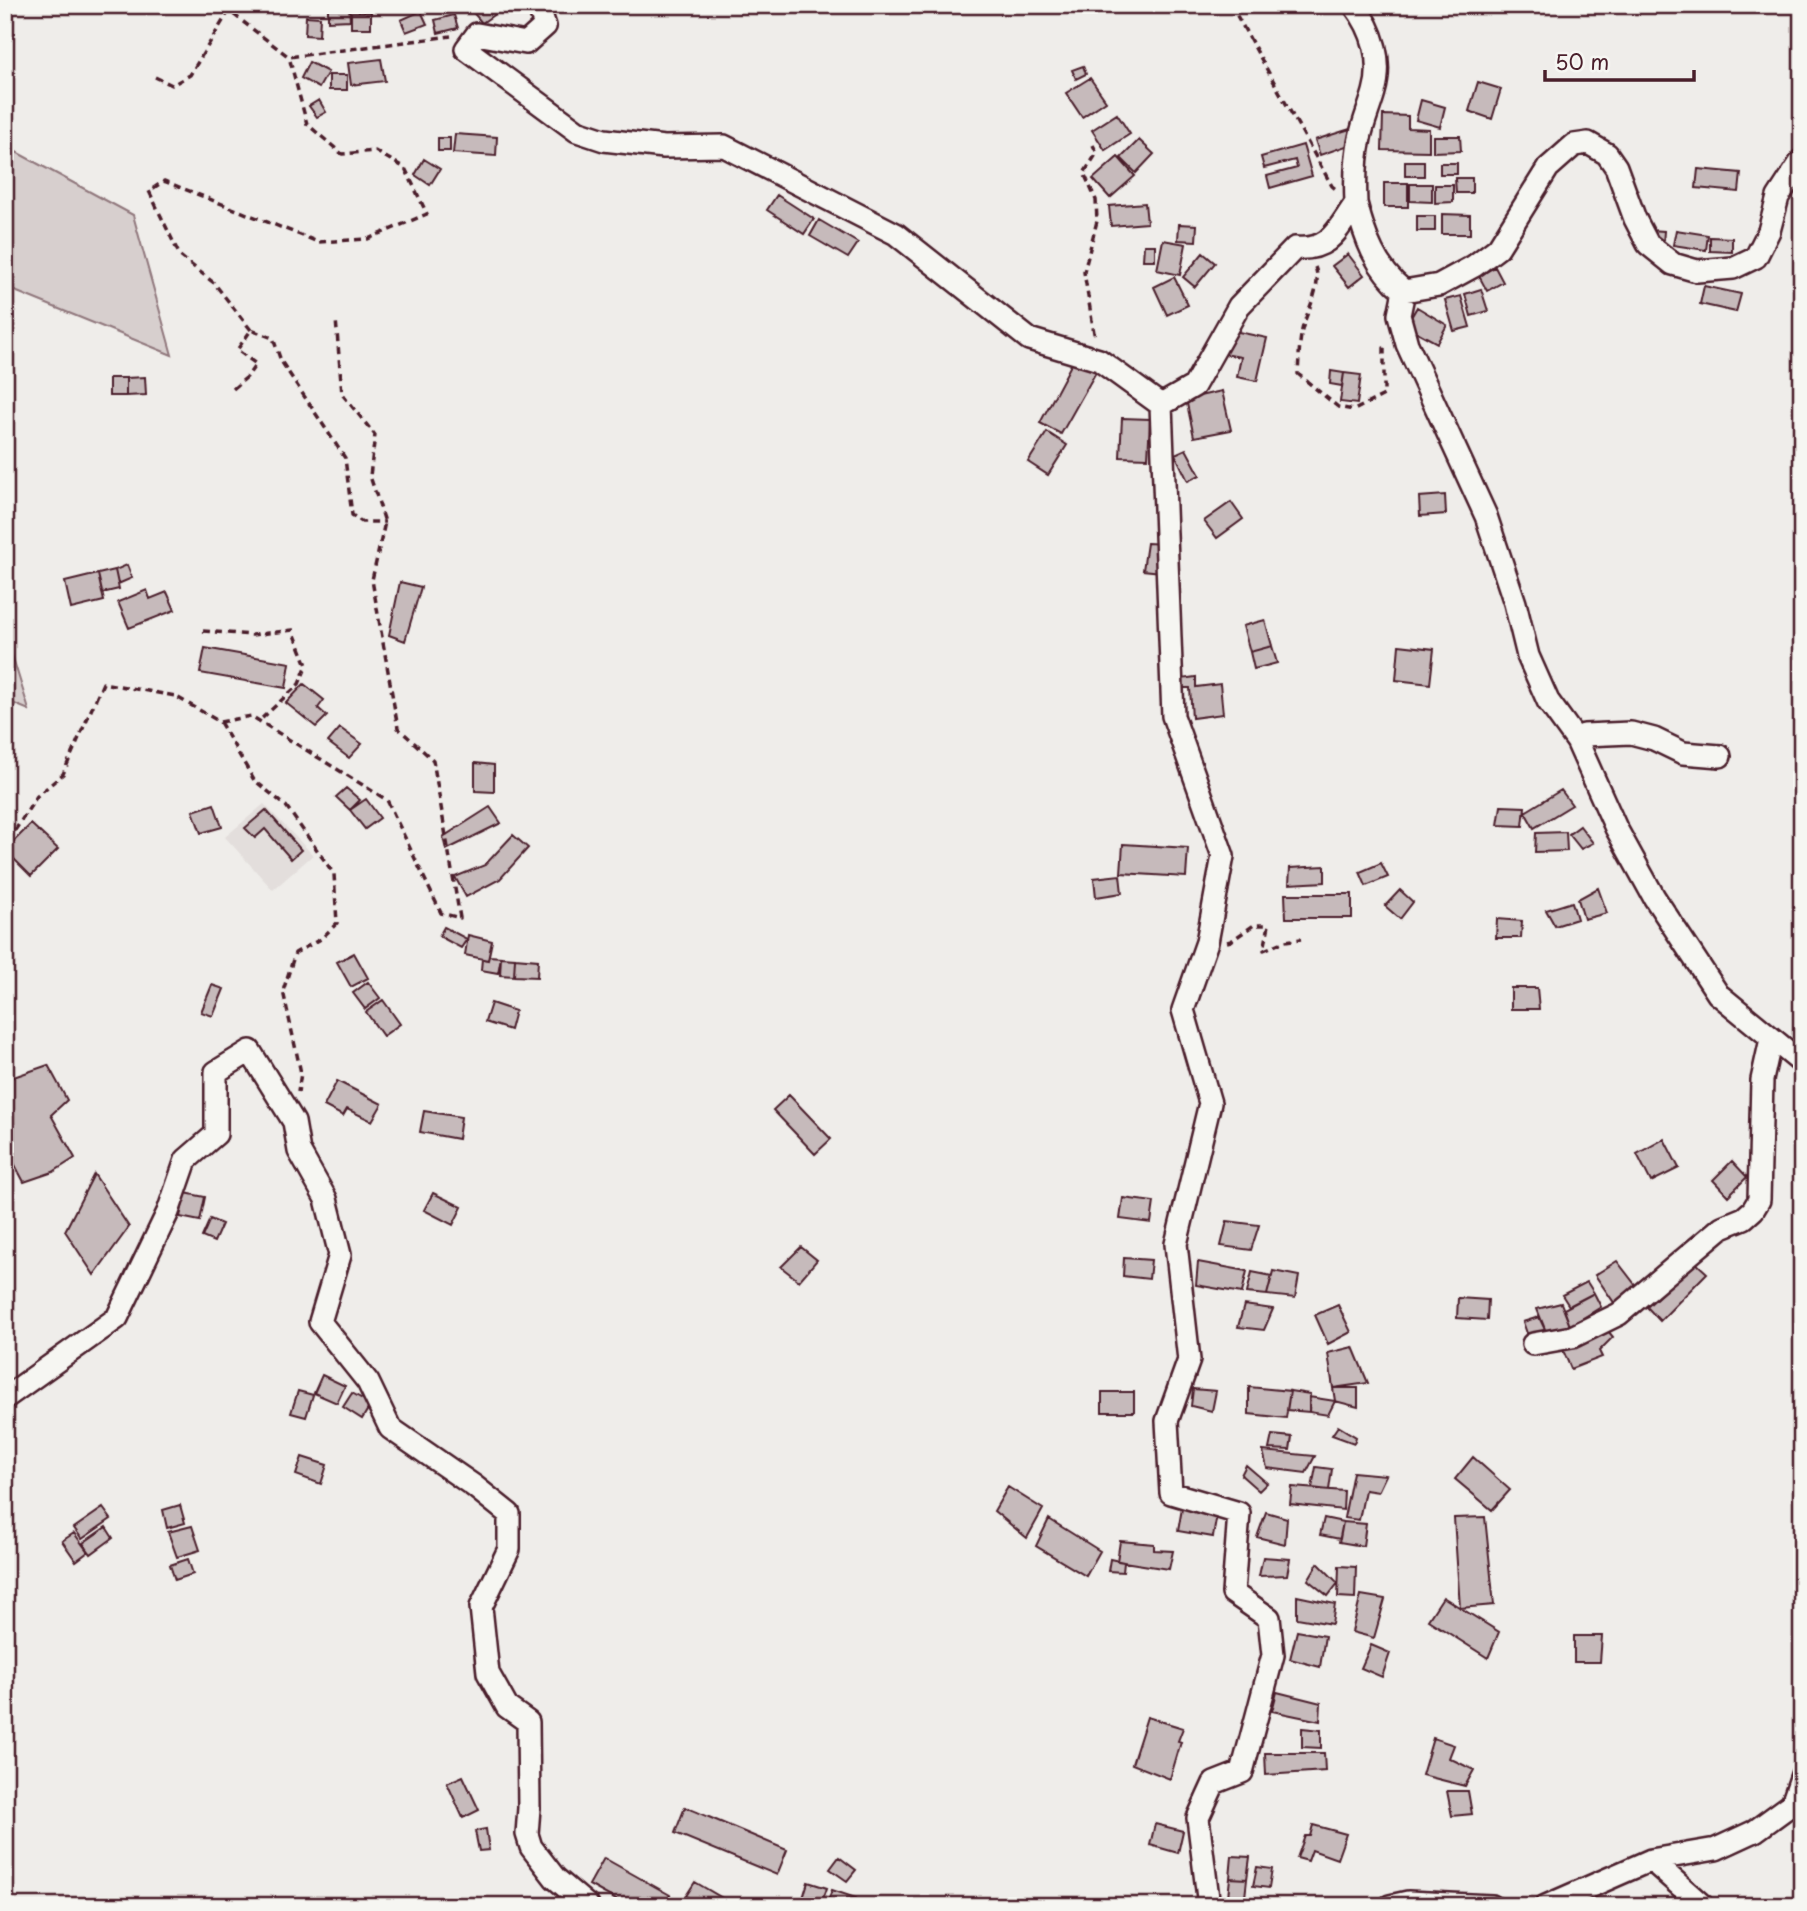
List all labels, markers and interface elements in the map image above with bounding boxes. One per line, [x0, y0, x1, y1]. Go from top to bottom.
scale bar [1545, 38, 1693, 82]
text: 50 m [1555, 45, 1609, 77]

